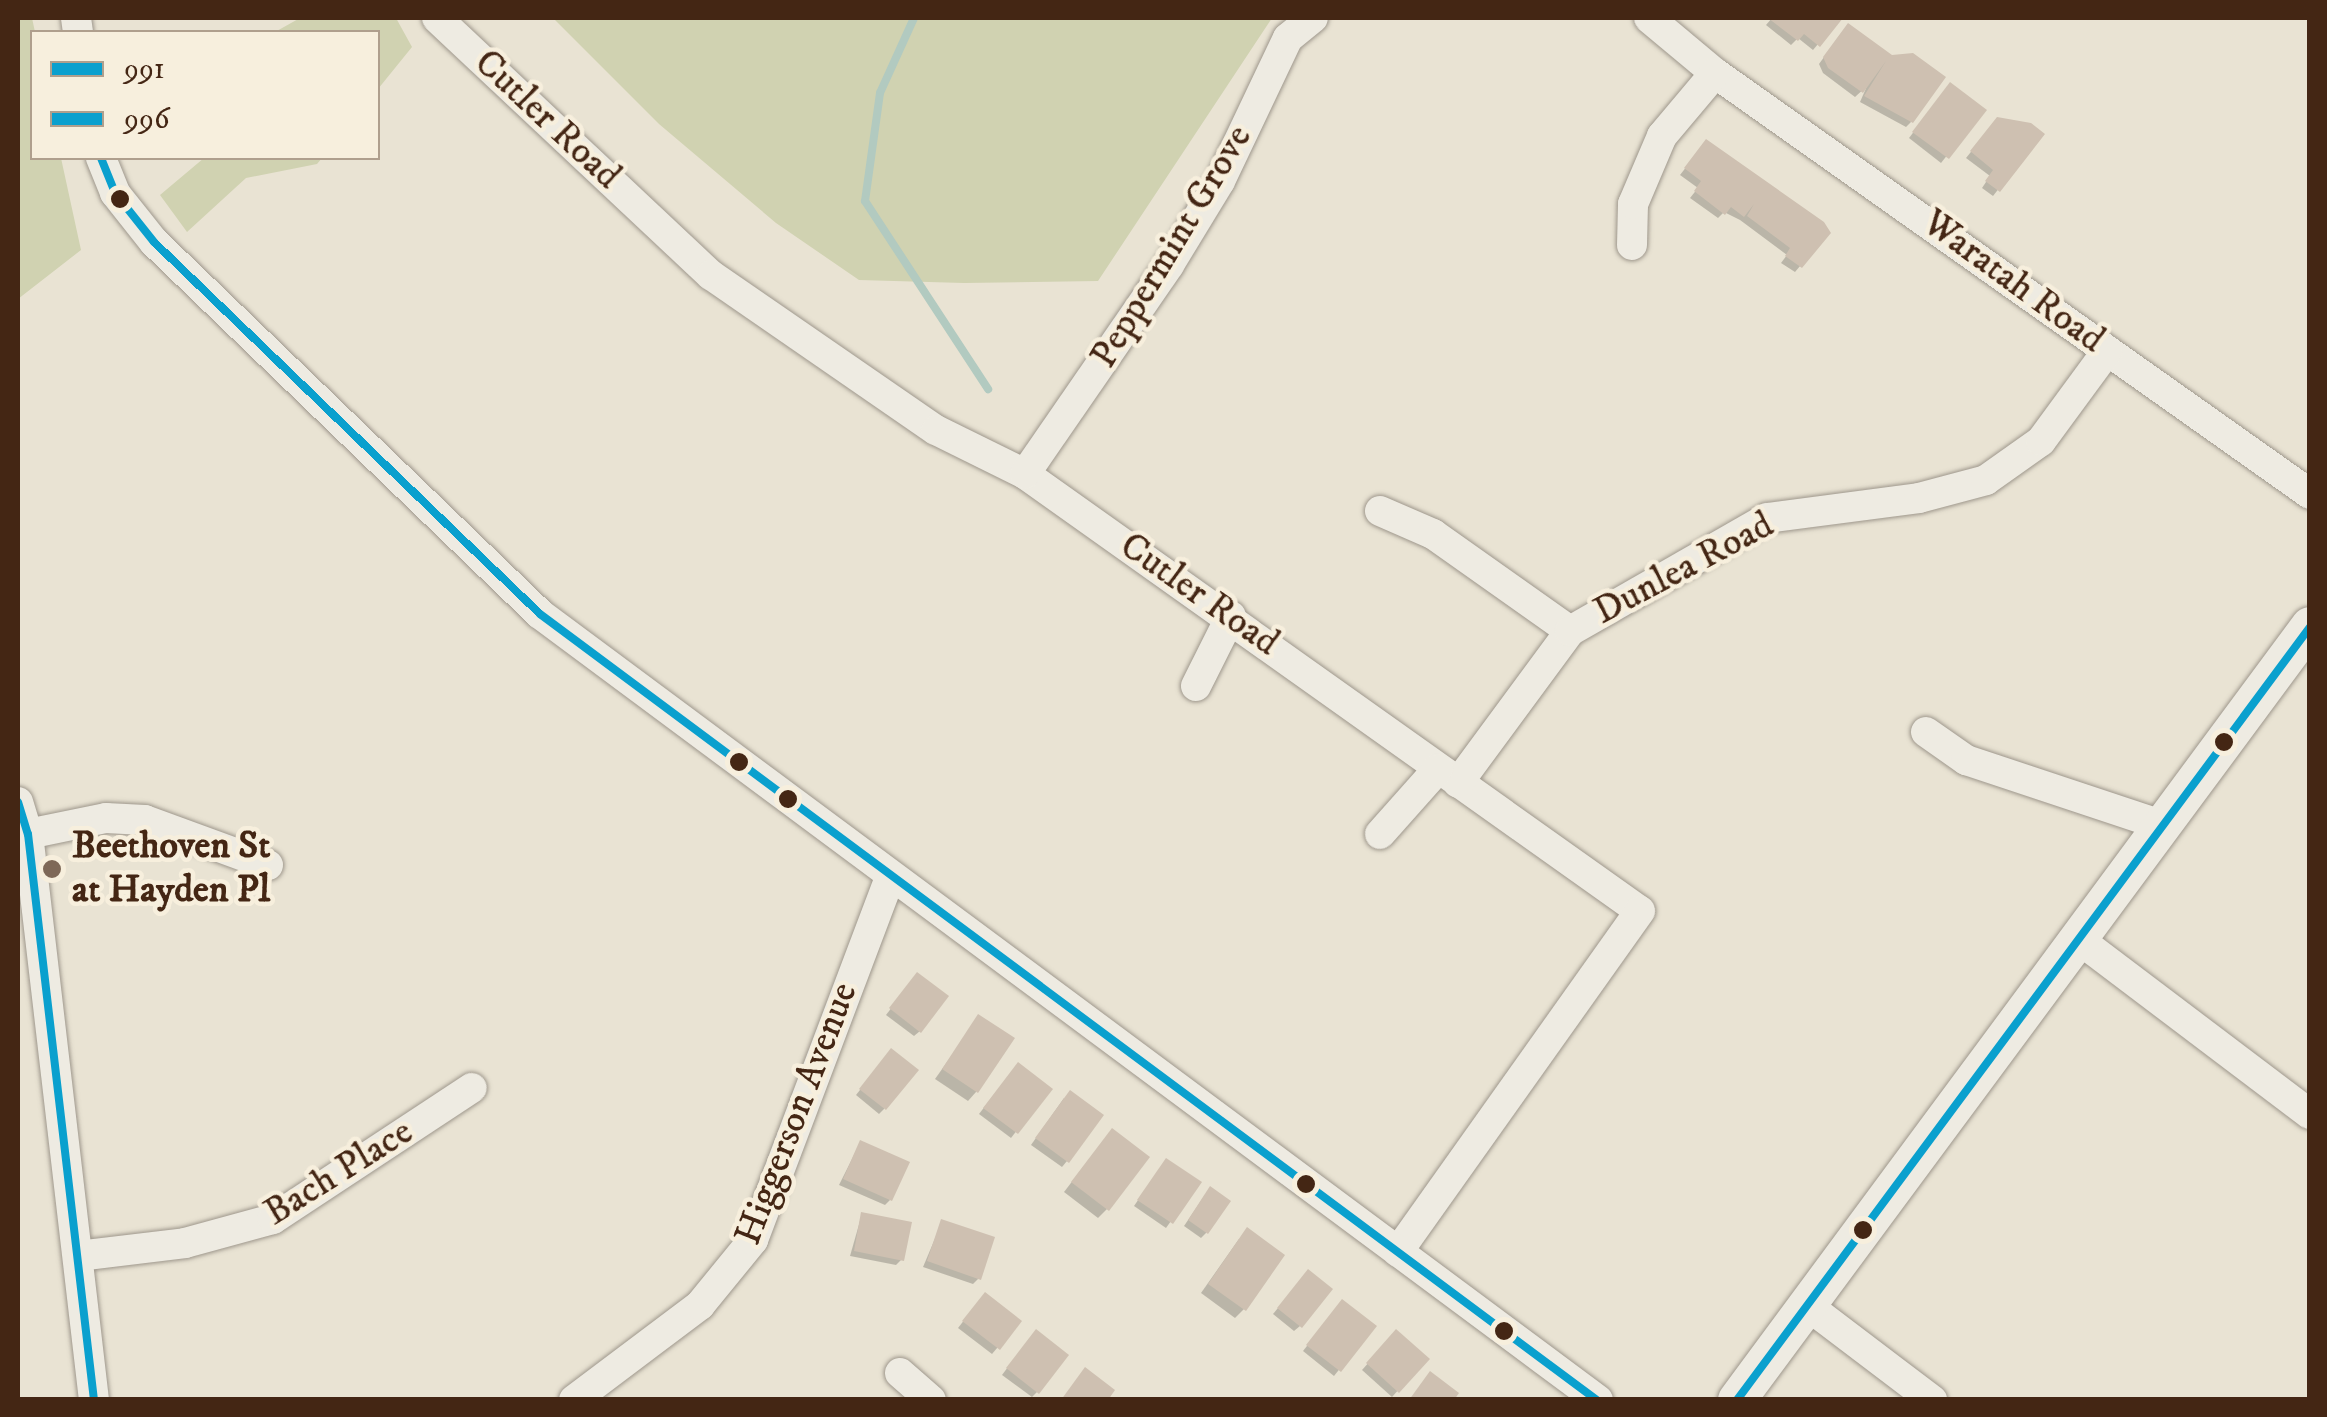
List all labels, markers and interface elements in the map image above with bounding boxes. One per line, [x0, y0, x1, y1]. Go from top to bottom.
legend [30, 30, 380, 160]
street label: Cutler Road [464, 41, 630, 199]
text: 991 [124, 51, 165, 88]
text: 996 [124, 101, 170, 138]
street label: Peppermint Grove [1082, 117, 1262, 377]
unlabelled marker [110, 189, 130, 209]
street label: Waratah Road [1913, 201, 2113, 363]
street label: Dunlea Road [1587, 503, 1781, 635]
street label: Cutler Road [1111, 524, 1287, 666]
unlabelled marker [2214, 732, 2234, 752]
unlabelled marker [729, 752, 749, 772]
unlabelled marker [778, 789, 798, 809]
place label: Beethoven St at Hayden Pl [72, 824, 270, 914]
marker: Beethoven St at Hayden Pl [41, 858, 63, 880]
street label: Higgerson Avenue [726, 976, 868, 1252]
street label: Bach Place [256, 1110, 422, 1236]
unlabelled marker [1296, 1174, 1316, 1194]
unlabelled marker [1853, 1220, 1873, 1240]
unlabelled marker [1494, 1321, 1514, 1341]

